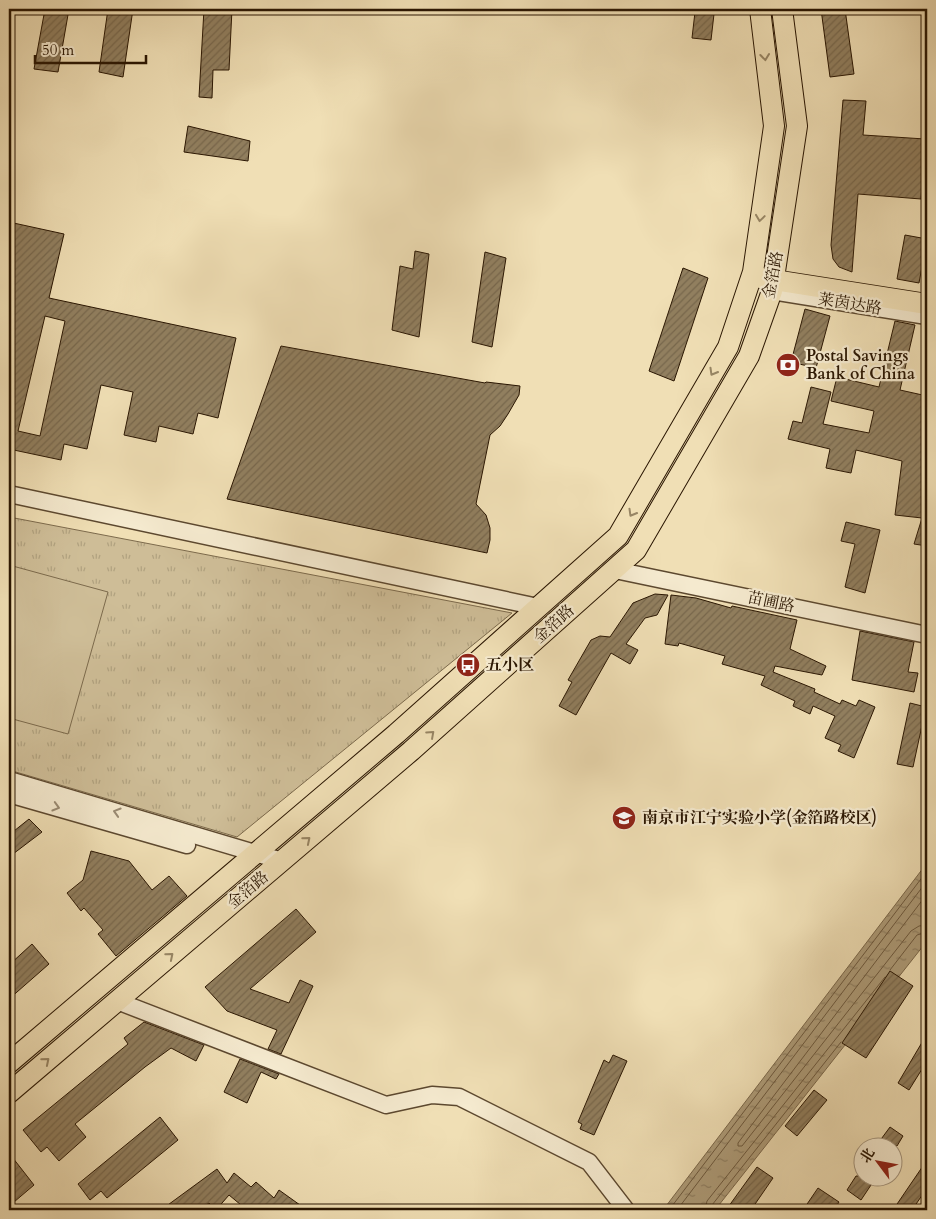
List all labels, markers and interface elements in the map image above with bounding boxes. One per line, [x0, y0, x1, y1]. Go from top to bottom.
scale bar [35, 32, 146, 64]
text: 50 m [42, 40, 74, 60]
one-way arrow [759, 53, 770, 61]
one-way arrow [756, 214, 766, 223]
street label: 金箔路 [758, 249, 788, 301]
street label: 莱茵达路 [817, 288, 883, 320]
place label: Postal Savings Bank of China [806, 345, 915, 385]
bank icon: Postal Savings Bank of China [775, 352, 801, 378]
one-way arrow [709, 367, 719, 376]
one-way arrow [628, 507, 638, 516]
street label: 苗圃路 [745, 586, 797, 618]
street label: 金箔路 [529, 600, 579, 648]
bus stop icon: 五小区 [455, 652, 481, 678]
place label: 五小区 [486, 654, 534, 676]
one-way arrow [425, 731, 434, 740]
one-way arrow [51, 802, 59, 812]
school or university icon: 南京市江宁实验小学(金箔路校区) [611, 805, 637, 831]
place label: 南京市江宁实验小学(金箔路校区) [642, 807, 877, 829]
one-way arrow [114, 808, 122, 818]
one-way arrow [301, 837, 310, 845]
street label: 金箔路 [223, 866, 273, 914]
one-way arrow [164, 953, 173, 962]
one-way arrow [40, 1058, 49, 1067]
north arrow [854, 1136, 904, 1186]
text: 北 [856, 1144, 879, 1166]

